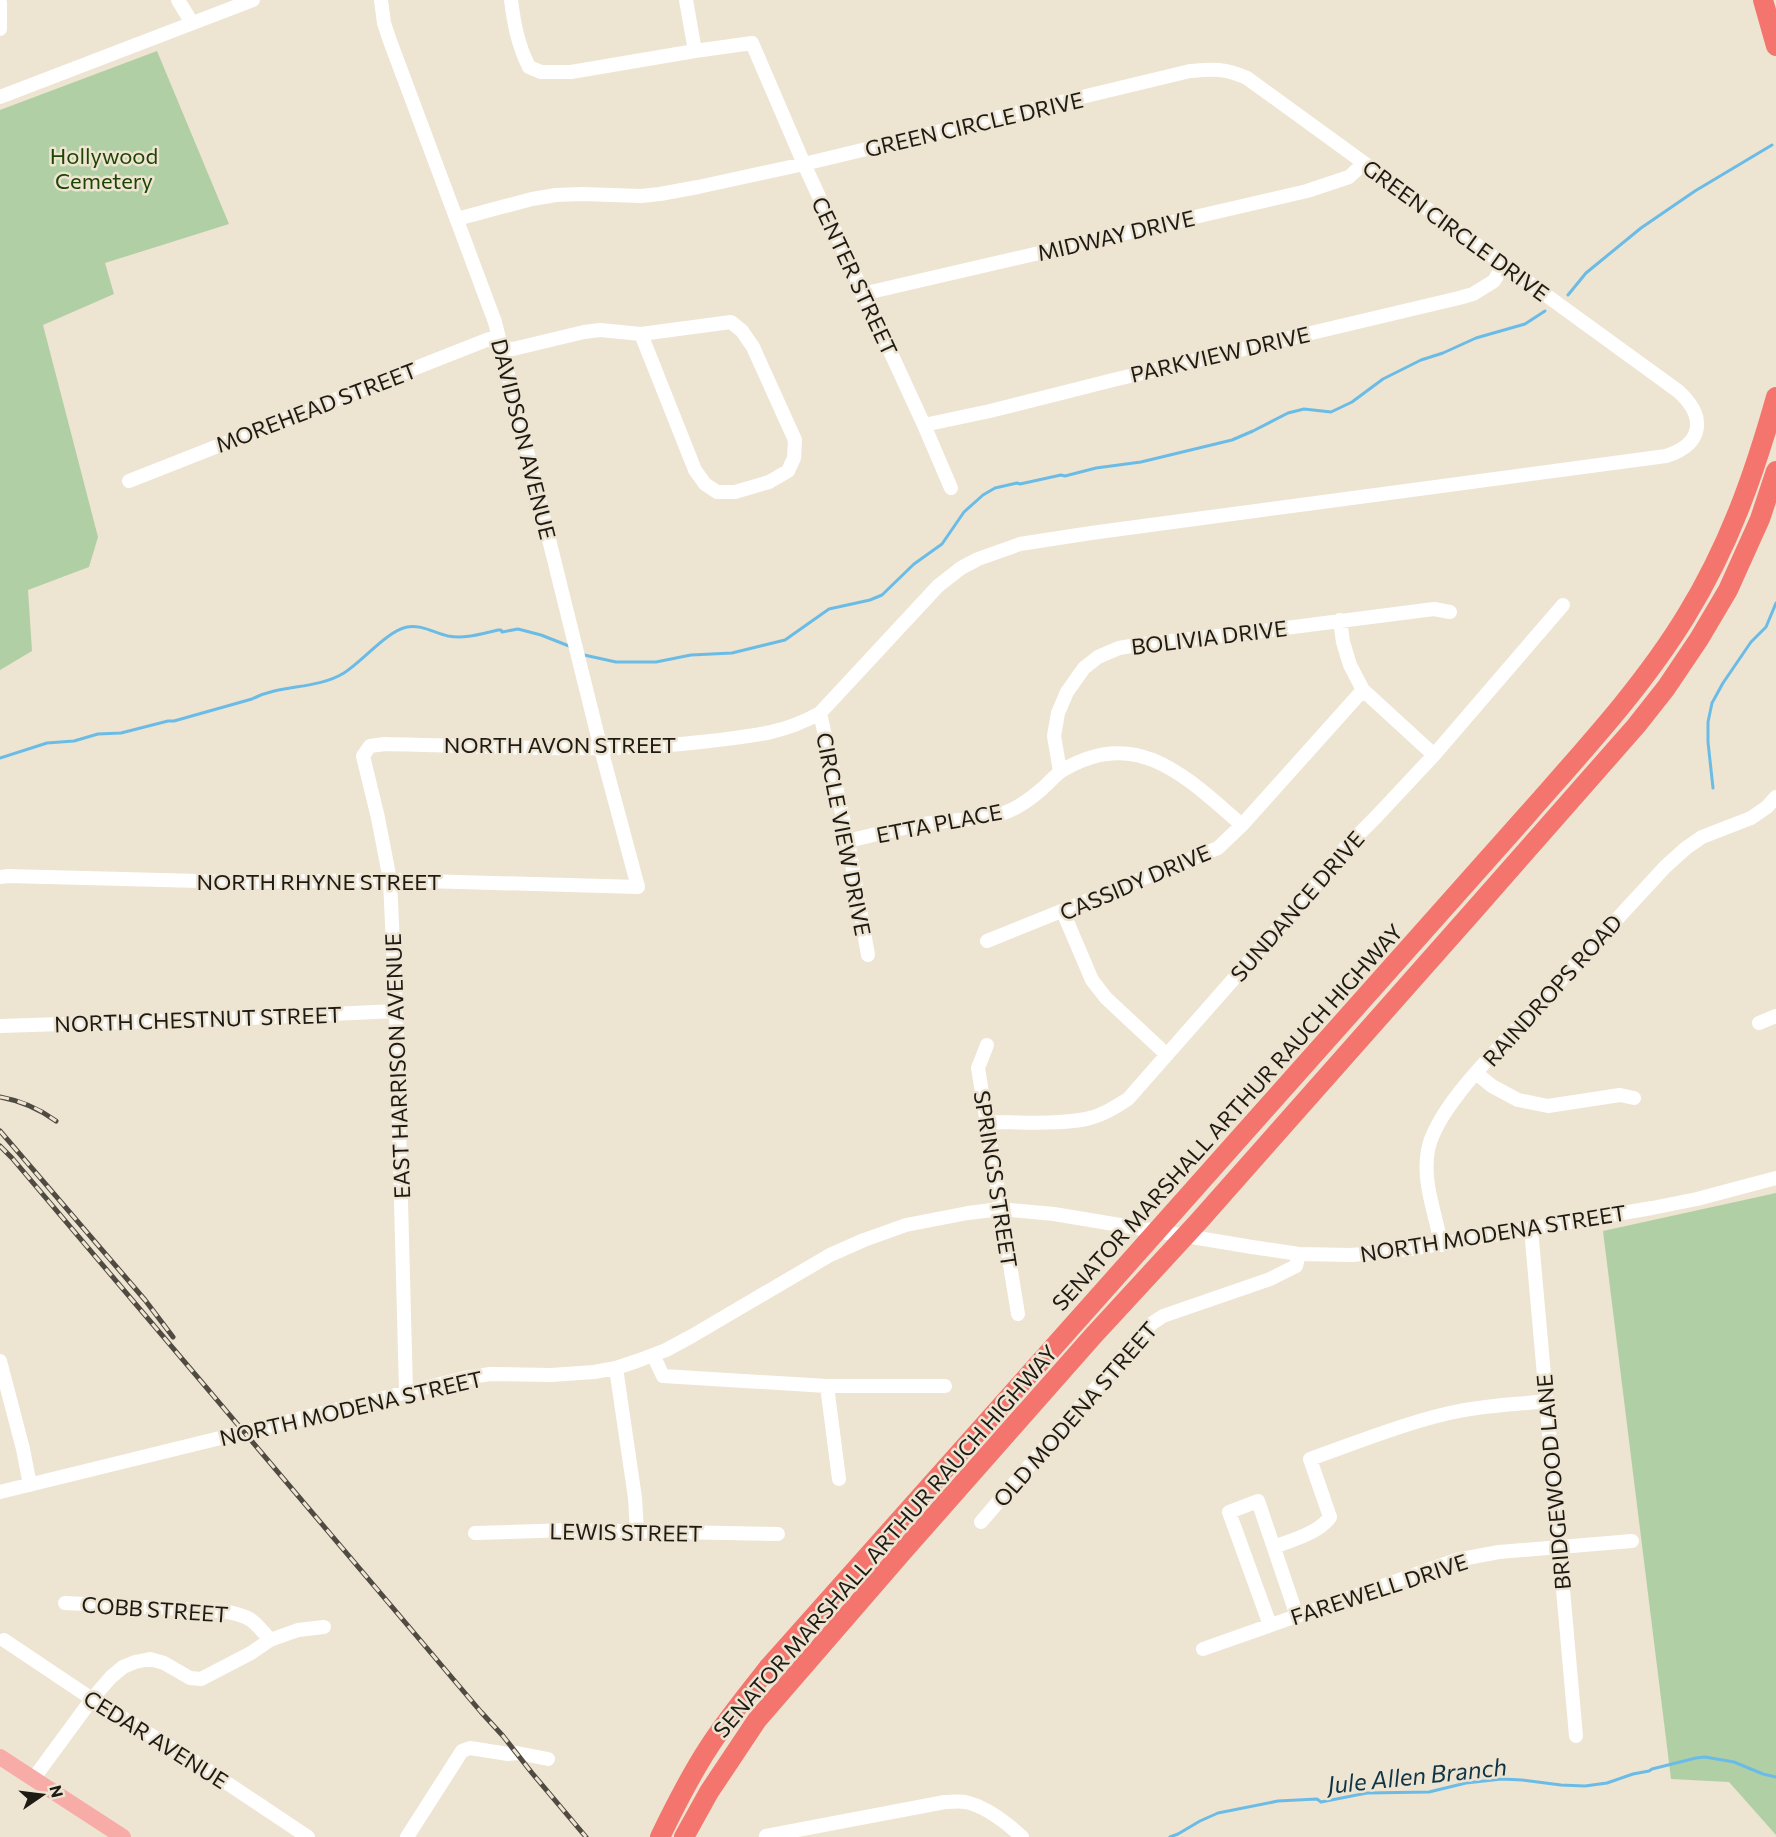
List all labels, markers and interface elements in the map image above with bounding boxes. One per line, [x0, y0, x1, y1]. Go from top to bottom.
street label: GREEN CIRCLE DRIVE [862, 86, 1086, 162]
park label: Hollywood Cemetery [50, 142, 158, 194]
street label: GREEN CIRCLE DRIVE [1358, 153, 1554, 307]
street label: CENTER STREET [806, 192, 904, 360]
street label: MIDWAY DRIVE [1035, 204, 1197, 266]
street label: PARKVIEW DRIVE [1128, 320, 1312, 388]
street label: DAVIDSON AVENUE [486, 336, 562, 542]
street label: MOREHEAD STREET [212, 356, 420, 458]
street label: BOLIVIA DRIVE [1130, 614, 1288, 660]
street label: CIRCLE VIEW DRIVE [811, 730, 877, 938]
street label: NORTH AVON STREET [444, 731, 676, 758]
street label: ETTA PLACE [874, 798, 1004, 848]
street label: SUNDANCE DRIVE [1224, 825, 1370, 987]
street label: CASSIDY DRIVE [1055, 838, 1215, 926]
street label: NORTH RHYNE STREET [197, 868, 441, 895]
street label: RAINDROPS ROAD [1477, 908, 1627, 1072]
street label: SENATOR MARSHALL ARTHUR RAUCH HIGHWAY [1046, 918, 1408, 1316]
street label: EAST HARRISON AVENUE [379, 933, 415, 1199]
street label: NORTH CHESTNUT STREET [54, 1000, 342, 1038]
street label: SPRINGS STREET [969, 1088, 1023, 1270]
street label: NORTH MODENA STREET [1358, 1199, 1628, 1267]
street label: OLD MODENA STREET [987, 1316, 1163, 1512]
street label: SENATOR MARSHALL ARTHUR RAUCH HIGHWAY [707, 1339, 1063, 1743]
street label: NORTH MODENA STREET [217, 1365, 485, 1451]
street label: BRIDGEWOOD LANE [1530, 1373, 1576, 1591]
street label: LEWIS STREET [549, 1517, 703, 1547]
street label: FAREWELL DRIVE [1287, 1548, 1471, 1630]
street label: COBB STREET [81, 1590, 229, 1628]
street label: CEDAR AVENUE [79, 1684, 233, 1794]
water label: Jule Allen Branch [1324, 1751, 1508, 1799]
north arrow [12, 1765, 72, 1825]
text: N [46, 1783, 68, 1799]

